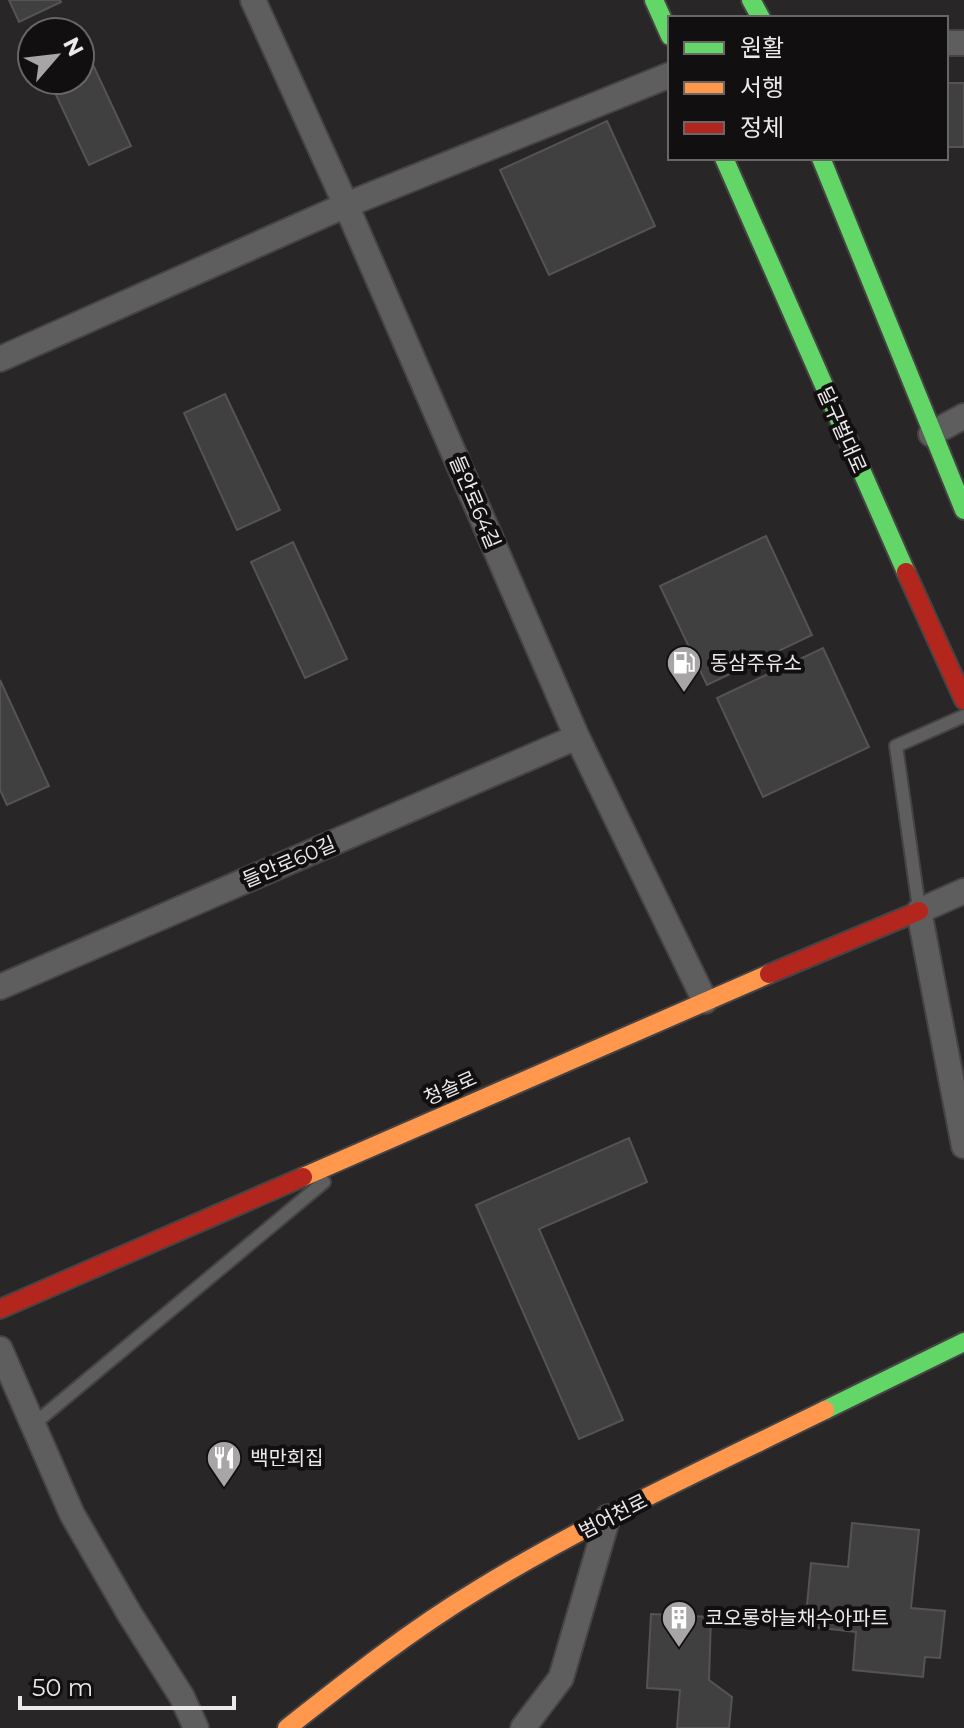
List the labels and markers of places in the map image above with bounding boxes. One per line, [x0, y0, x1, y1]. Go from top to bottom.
fuel station icon: 동삼주유소 [665, 644, 703, 694]
place label: 동삼주유소 [710, 651, 802, 675]
restaurant icon: 백만회집 [205, 1439, 243, 1489]
place label: 백만회집 [250, 1446, 324, 1470]
building icon: 코오롱하늘채수아파트 [660, 1599, 698, 1649]
place label: 코오롱하늘채수아파트 [705, 1606, 889, 1630]

